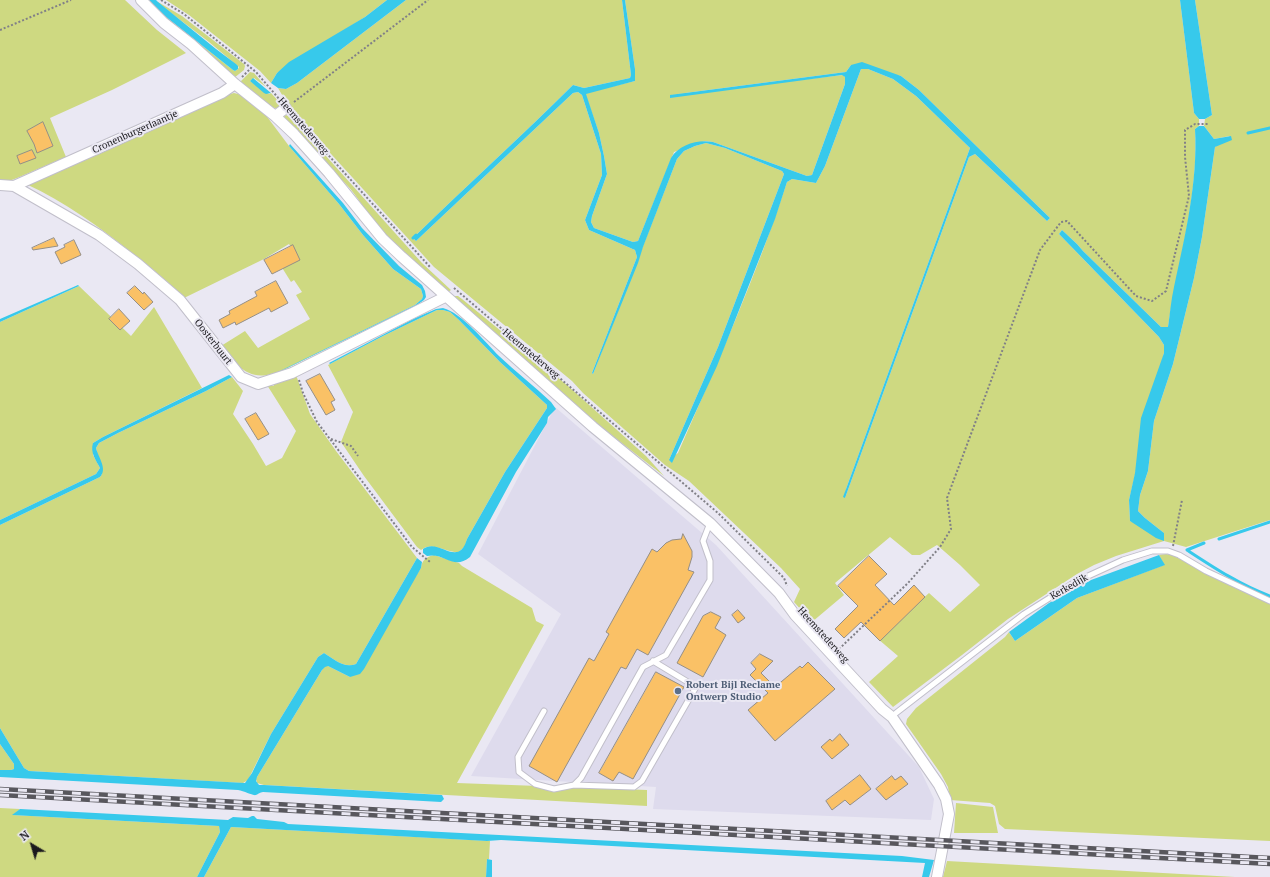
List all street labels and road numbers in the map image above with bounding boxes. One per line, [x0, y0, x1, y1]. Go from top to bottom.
street label: Heemstederweg [275, 95, 331, 157]
street label: Cronenburgerlaantje [90, 108, 180, 156]
street label: Oosterbuurt [192, 317, 234, 367]
street label: Heemstederweg [500, 327, 562, 381]
street label: Kerkedijk [1048, 571, 1090, 603]
street label: Heemstederweg [795, 605, 851, 665]

